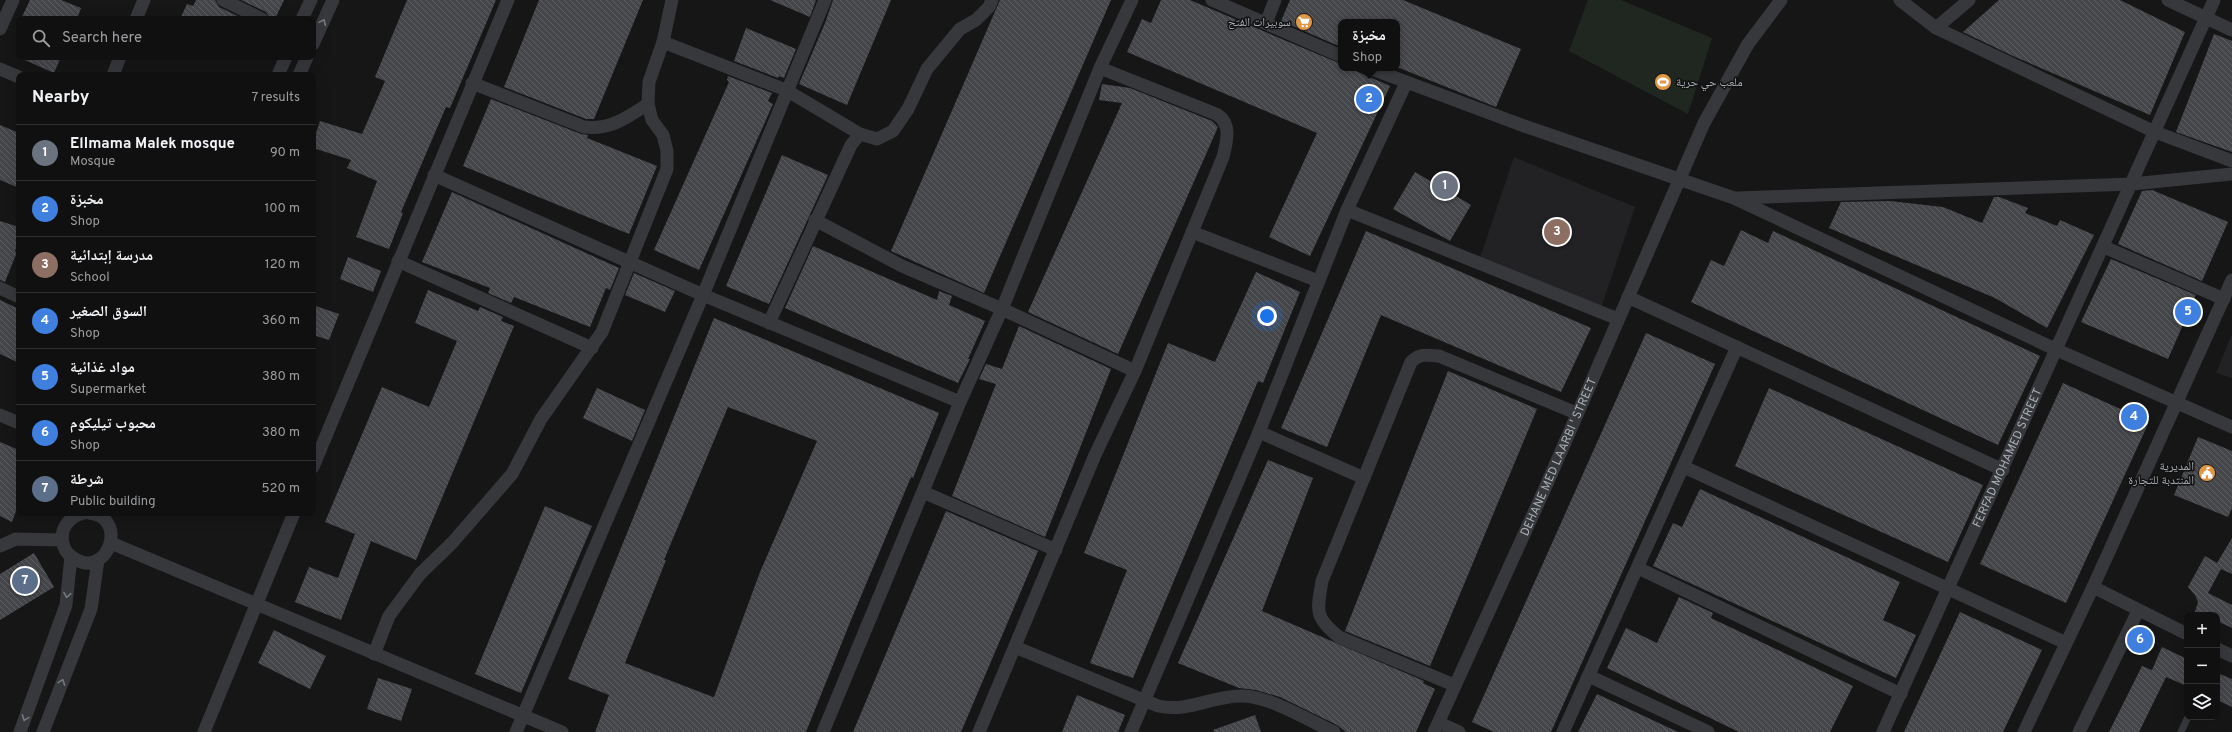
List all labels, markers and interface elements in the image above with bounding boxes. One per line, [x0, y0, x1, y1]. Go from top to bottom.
supermarket icon: سوبيرات الفتح [1294, 12, 1314, 32]
place label: سوبيرات الفتح [1228, 15, 1291, 31]
search box [16, 16, 316, 60]
one-way arrow [318, 19, 326, 27]
popup [1338, 19, 1400, 71]
icon: search [30, 27, 52, 49]
text: مخبزة [1352, 27, 1386, 46]
text: Search here [62, 29, 142, 48]
text: Shop [1352, 50, 1382, 66]
sports icon: ملعب حي حرية [1653, 72, 1673, 92]
place label: ملعب حي حرية [1676, 75, 1743, 92]
pin: 2 [1356, 84, 1382, 114]
text: Nearby [32, 87, 89, 109]
text: 7 results [251, 90, 300, 106]
text: ElImama Malek mosque [70, 135, 235, 154]
text: 1 [42, 145, 48, 161]
text: 90 m [270, 145, 300, 161]
text: Mosque [70, 154, 115, 170]
pin: 1 [1432, 171, 1458, 201]
text: مخبزة [70, 191, 104, 210]
text: 2 [41, 201, 49, 217]
text: 100 m [264, 201, 300, 217]
text: Shop [70, 214, 100, 230]
pin: 3 [1544, 217, 1570, 247]
text: مدرسة إبتدائية [70, 247, 153, 266]
text: 3 [41, 257, 49, 273]
text: 120 m [265, 257, 300, 273]
text: School [70, 270, 110, 286]
pin: 5 [2175, 297, 2201, 327]
text: السوق الصغير [70, 303, 147, 322]
your location [1257, 306, 1277, 326]
text: 4 [41, 313, 49, 329]
text: 360 m [262, 313, 300, 329]
text: Shop [70, 326, 100, 342]
text: مواد غذائية [70, 359, 135, 378]
text: 5 [41, 369, 49, 385]
text: 380 m [262, 369, 300, 385]
street label: DEHANE MED LAARBI ' STREET [1517, 376, 1601, 539]
text: Supermarket [70, 382, 146, 398]
street label: FERFAD MOHAMED STREET [1969, 386, 2046, 530]
pin: 4 [2121, 402, 2147, 432]
text: محبوب تيليكوم [70, 415, 156, 434]
text: 6 [41, 425, 49, 441]
text: 380 m [262, 425, 300, 441]
text: Shop [70, 438, 100, 454]
place label: المديرية المنتدبة للتجارة [2128, 459, 2194, 489]
public building icon: المديرية المنتدبة للتجارة [2197, 463, 2217, 483]
text: شرطة [70, 471, 104, 490]
text: 7 [42, 481, 48, 497]
text: 520 m [262, 481, 300, 497]
text: Public building [70, 494, 156, 510]
pin: 7 [12, 566, 38, 596]
one-way arrow [64, 592, 72, 598]
map controls [2184, 612, 2220, 720]
button: + [2184, 612, 2220, 648]
pin: 6 [2127, 625, 2153, 655]
button: − [2184, 648, 2220, 684]
one-way arrow [57, 679, 65, 686]
button: layers [2184, 684, 2220, 720]
one-way arrow [22, 714, 30, 721]

